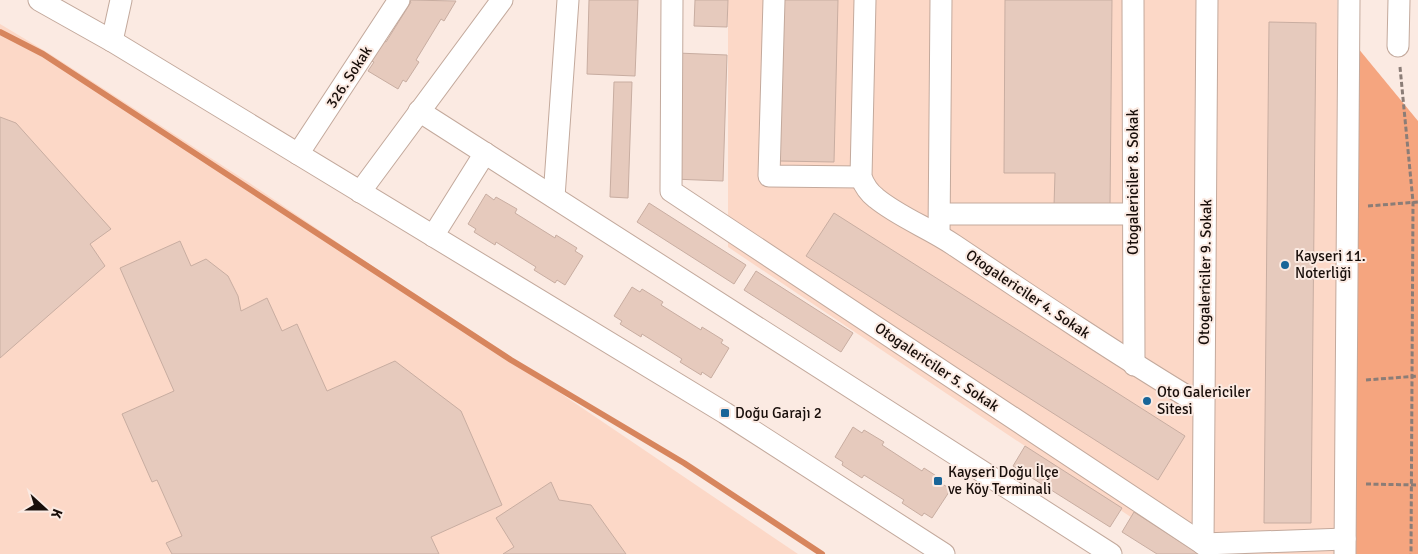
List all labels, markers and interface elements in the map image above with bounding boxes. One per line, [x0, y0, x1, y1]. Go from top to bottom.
street label: 326. Sokak [322, 42, 376, 111]
street label: Otogalericiler 8. Sokak [1124, 109, 1142, 255]
street label: Otogalericiler 9. Sokak [1195, 198, 1215, 345]
street label: Otogalericiler 4. Sokak [962, 246, 1094, 343]
place label: Kayseri 11. Noterliği [1295, 247, 1366, 282]
marker: Kayseri 11. Noterliği [1279, 259, 1291, 271]
street label: Otogalericiler 5. Sokak [871, 319, 1003, 416]
place label: Oto Galericiler Sitesi [1157, 383, 1251, 418]
marker: Oto Galericiler Sitesi [1141, 395, 1153, 407]
place label: Doğu Garajı 2 [735, 404, 822, 422]
marker: Doğu Garajı 2 [719, 407, 731, 419]
place label: Kayseri Doğu İlçe ve Köy Terminali [948, 463, 1059, 498]
marker: Kayseri Doğu İlçe ve Köy Terminali [932, 475, 944, 487]
north arrow [20, 484, 70, 534]
text: K [47, 506, 66, 521]

